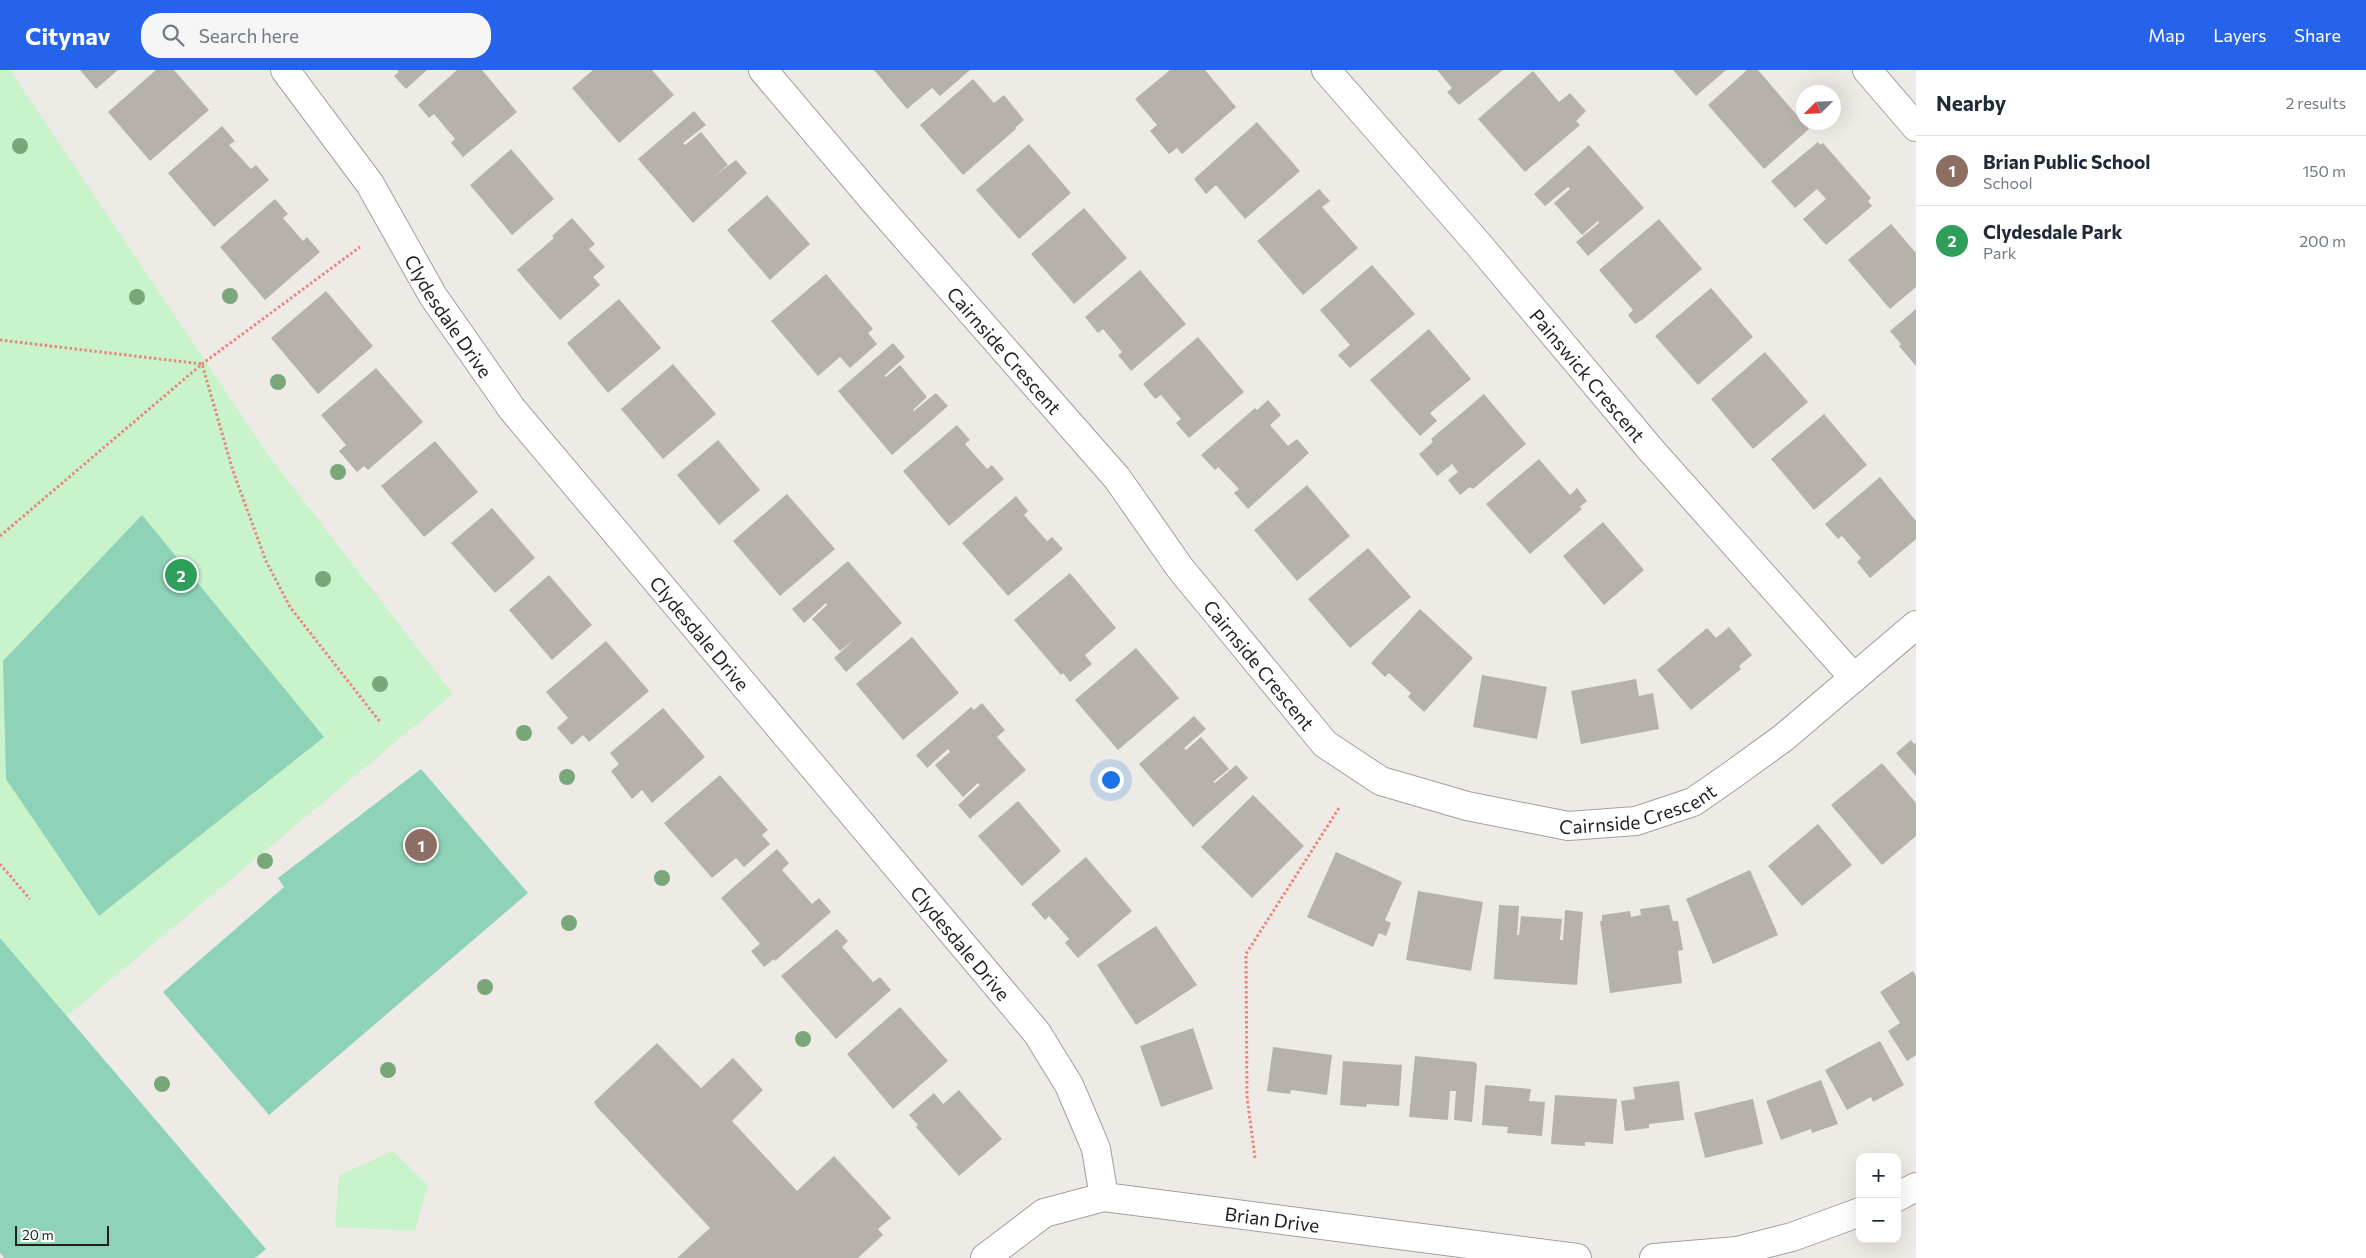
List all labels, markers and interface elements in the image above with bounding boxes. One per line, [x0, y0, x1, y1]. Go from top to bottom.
search box [141, 13, 491, 58]
text: Citynav [25, 21, 111, 50]
icon: search [159, 21, 187, 49]
text: Search here [199, 24, 299, 47]
text: Map [2148, 24, 2185, 46]
text: Layers [2213, 24, 2266, 46]
text: Share [2294, 24, 2341, 46]
north arrow [1796, 85, 1841, 130]
text: Nearby [1936, 90, 2006, 115]
text: 2 results [2285, 93, 2346, 112]
text: Brian Public School [1983, 150, 2151, 173]
text: 1 [1948, 161, 1956, 180]
text: 150 m [2303, 161, 2346, 180]
text: School [1983, 173, 2033, 192]
text: Clydesdale Park [1983, 220, 2122, 243]
text: 2 [1947, 231, 1957, 250]
text: 200 m [2299, 231, 2346, 250]
text: Park [1983, 243, 2016, 262]
street label: Clydesdale Drive [400, 250, 498, 382]
street label: Cairnside Crescent [943, 282, 1067, 419]
street label: Painswick Crescent [1526, 304, 1650, 446]
pin: 2 [165, 556, 197, 594]
street label: Clydesdale Drive [646, 571, 755, 695]
street label: Cairnside Crescent [1199, 595, 1320, 734]
your location [1098, 767, 1124, 793]
street label: Cairnside Crescent [1557, 778, 1720, 838]
pin: 1 [405, 826, 437, 864]
street label: Clydesdale Drive [906, 881, 1016, 1005]
map controls [1856, 1153, 1901, 1243]
button: + [1856, 1153, 1901, 1198]
button: − [1856, 1198, 1901, 1243]
street label: Brian Drive [1224, 1201, 1321, 1236]
scale bar [15, 1223, 109, 1246]
text: 20 m [22, 1226, 54, 1243]

